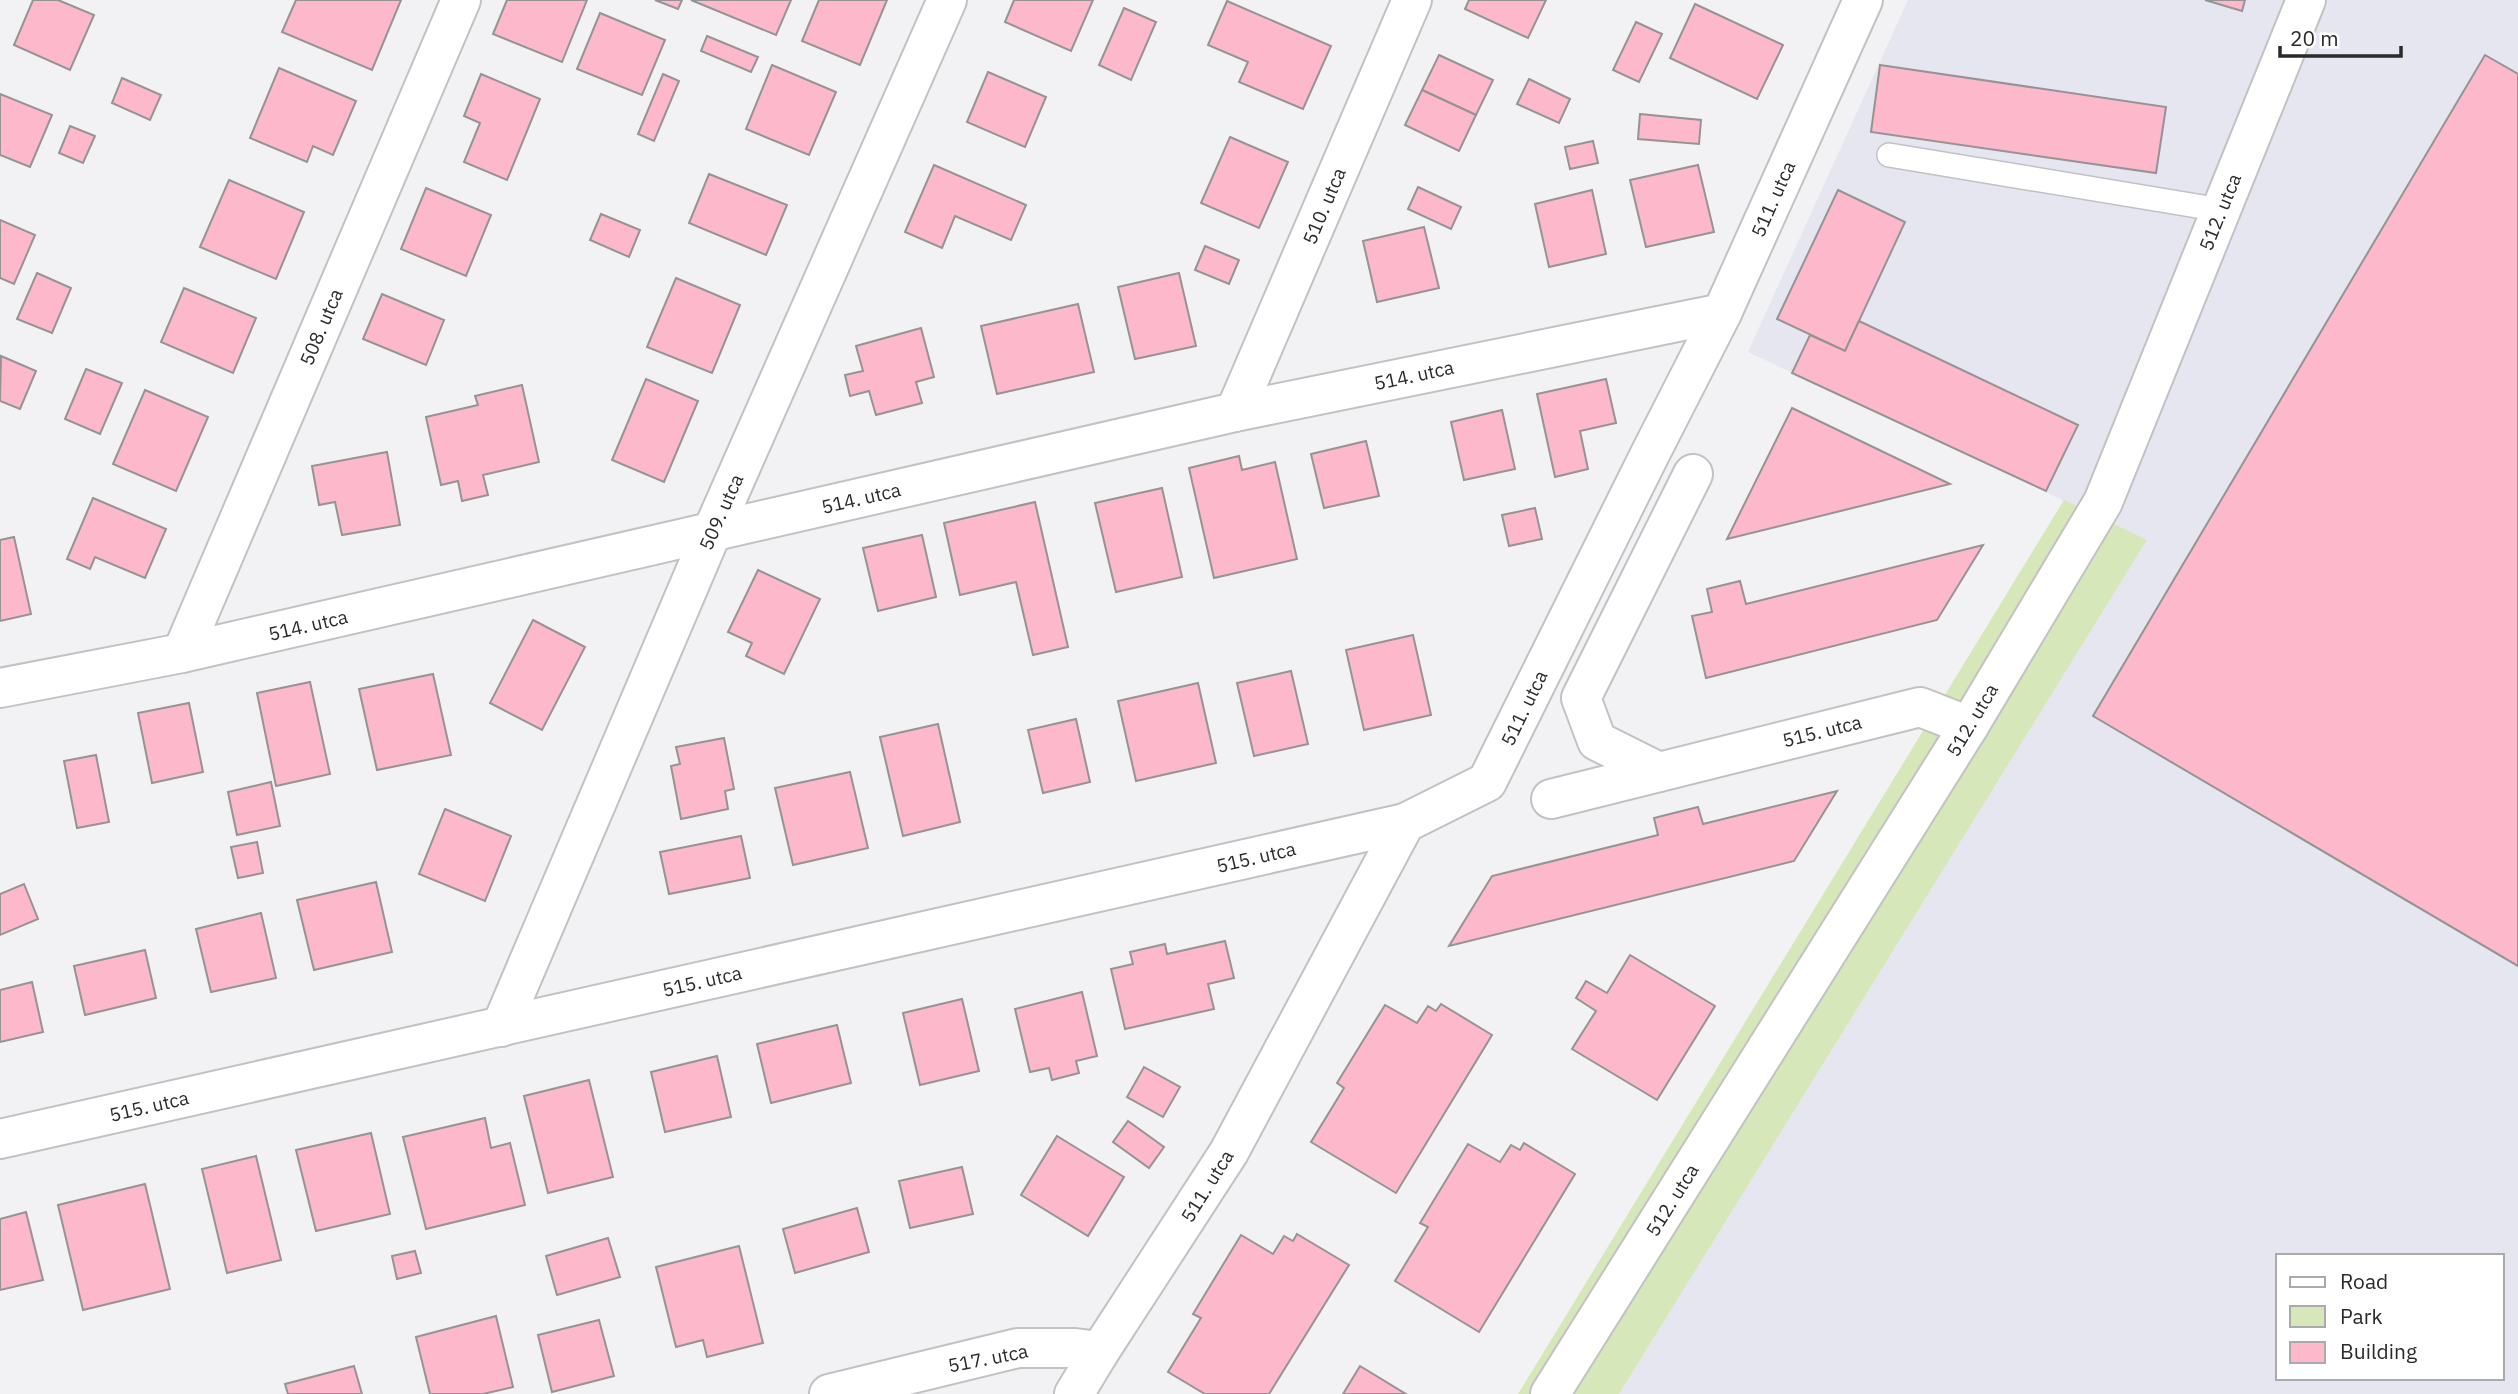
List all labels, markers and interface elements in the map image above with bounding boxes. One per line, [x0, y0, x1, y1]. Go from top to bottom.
scale bar [2280, 14, 2401, 58]
text: 20 m [2290, 24, 2339, 52]
street label: 511. utca [1746, 157, 1800, 241]
street label: 510. utca [1297, 164, 1351, 248]
street label: 512. utca [2194, 170, 2246, 254]
street label: 508. utca [294, 285, 348, 369]
street label: 514. utca [1372, 355, 1456, 395]
street label: 509. utca [694, 470, 748, 554]
street label: 514. utca [819, 477, 903, 519]
street label: 514. utca [266, 604, 350, 646]
street label: 511. utca [1495, 666, 1553, 750]
street label: 512. utca [1941, 679, 2003, 761]
street label: 515. utca [1780, 710, 1864, 752]
street label: 515. utca [1214, 836, 1298, 878]
street label: 515. utca [660, 960, 744, 1002]
street label: 515. utca [107, 1085, 191, 1127]
street label: 511. utca [1175, 1145, 1239, 1227]
street label: 512. utca [1640, 1159, 1704, 1241]
legend [2276, 1254, 2504, 1380]
text: Road [2340, 1267, 2388, 1295]
text: Park [2340, 1302, 2383, 1330]
text: Building [2340, 1337, 2417, 1365]
street label: 517. utca [946, 1338, 1030, 1378]

